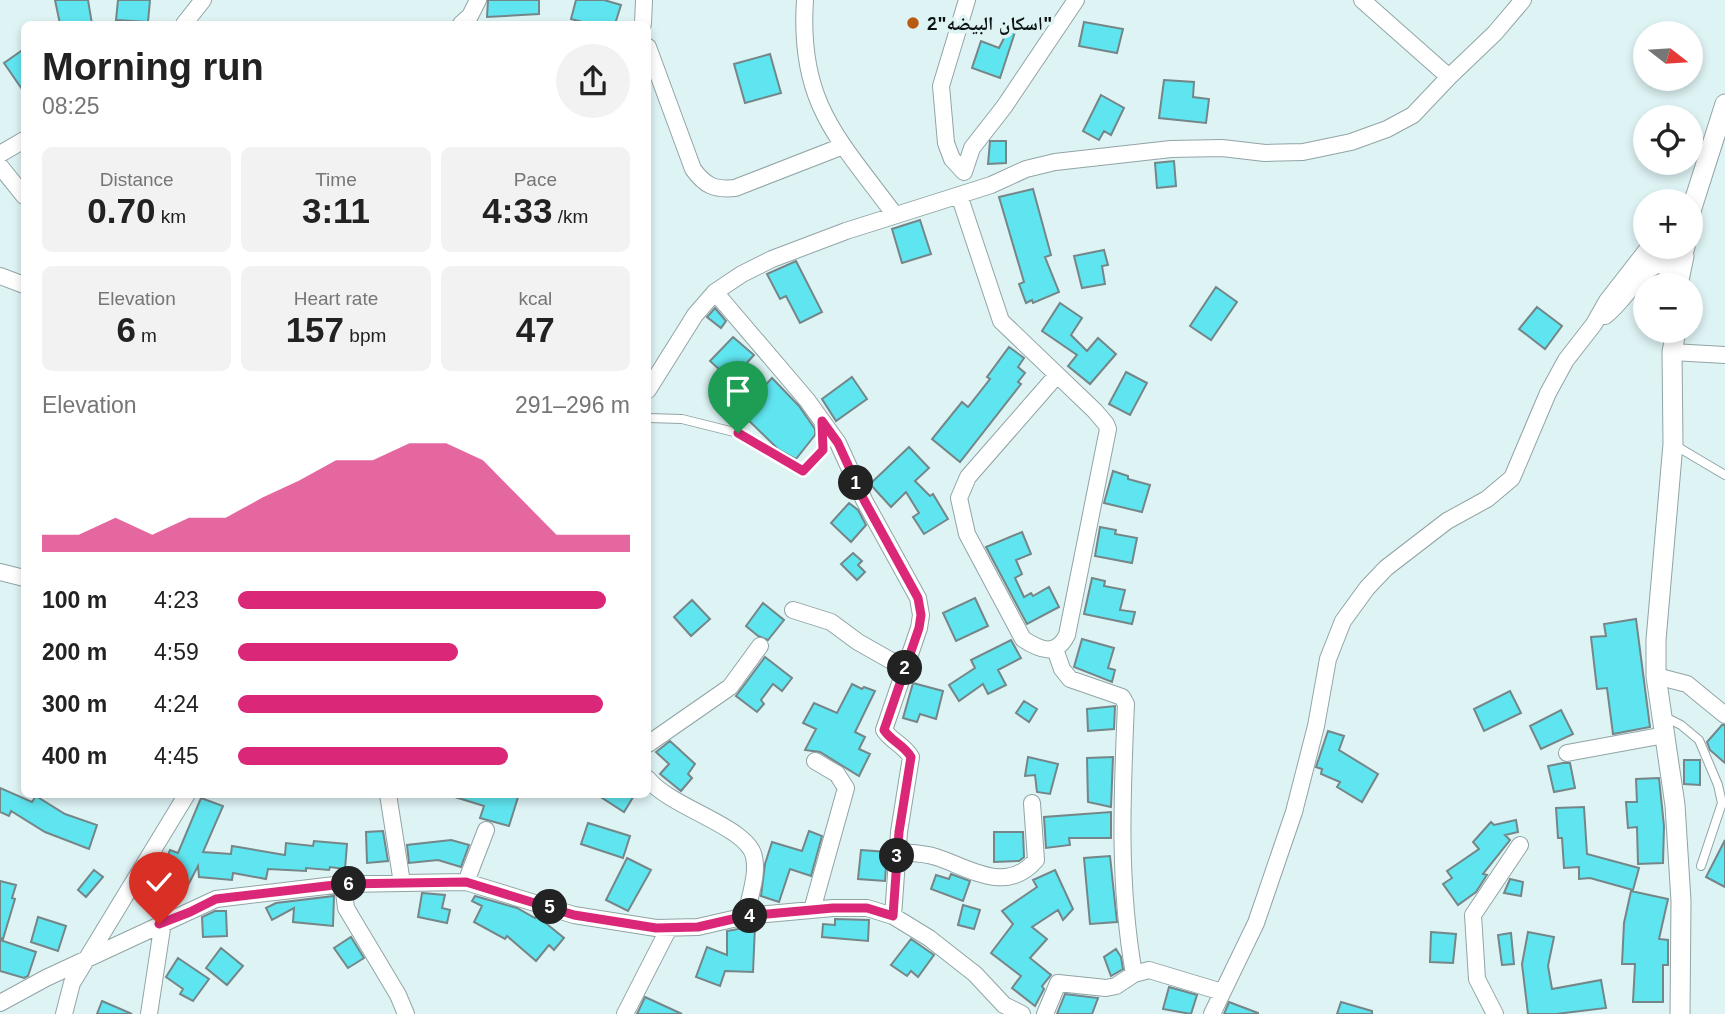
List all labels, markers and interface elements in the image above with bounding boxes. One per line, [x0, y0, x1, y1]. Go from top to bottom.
place label: اسكان البيضه"2" [927, 13, 1052, 35]
marker: اسكان البيضه"2" [905, 15, 921, 31]
north arrow [1633, 21, 1703, 91]
map controls [1633, 21, 1703, 343]
button: share [556, 44, 630, 118]
text: Morning run [42, 46, 264, 88]
text: 08:25 [42, 93, 100, 119]
button: locate [1633, 105, 1703, 175]
text: Distance [100, 169, 174, 190]
text: Time [315, 169, 357, 190]
text: Pace [514, 169, 557, 190]
button: + [1633, 189, 1703, 259]
text: 0.70 [87, 191, 155, 230]
text: 3:11 [302, 191, 370, 230]
text: 4:33 [482, 191, 552, 230]
text: km [155, 206, 186, 227]
text: /km [552, 206, 588, 227]
button: − [1633, 273, 1703, 343]
text: Elevation [98, 288, 176, 309]
text: Heart rate [294, 288, 378, 309]
text: kcal [518, 288, 552, 309]
text: 6 [116, 310, 136, 349]
text: 157 [286, 310, 344, 349]
text: 47 [516, 310, 555, 349]
text: m [136, 325, 157, 346]
text: bpm [344, 325, 386, 346]
pin [708, 361, 768, 433]
icon: arrive [719, 372, 757, 410]
text: Elevation [42, 392, 137, 418]
text: 291–296 m [515, 392, 630, 418]
pin: 1 [838, 466, 874, 500]
text: 1 [850, 472, 861, 493]
text: 100 m [42, 587, 107, 613]
text: 4:23 [154, 587, 199, 613]
text: 200 m [42, 639, 107, 665]
text: 4:59 [154, 639, 199, 665]
pin: 2 [888, 650, 922, 686]
text: 2 [899, 657, 910, 678]
text: 300 m [42, 691, 107, 717]
text: 4:24 [154, 691, 199, 717]
text: 400 m [42, 743, 107, 769]
text: 4:45 [154, 743, 199, 769]
pin: 3 [880, 838, 914, 874]
text: 3 [891, 845, 902, 866]
pin [129, 852, 189, 924]
icon: check [140, 863, 178, 901]
pin: 6 [332, 866, 366, 902]
text: 6 [343, 873, 354, 894]
pin: 5 [532, 890, 568, 925]
text: 5 [544, 896, 555, 917]
pin: 4 [732, 898, 768, 934]
text: 4 [744, 905, 755, 926]

